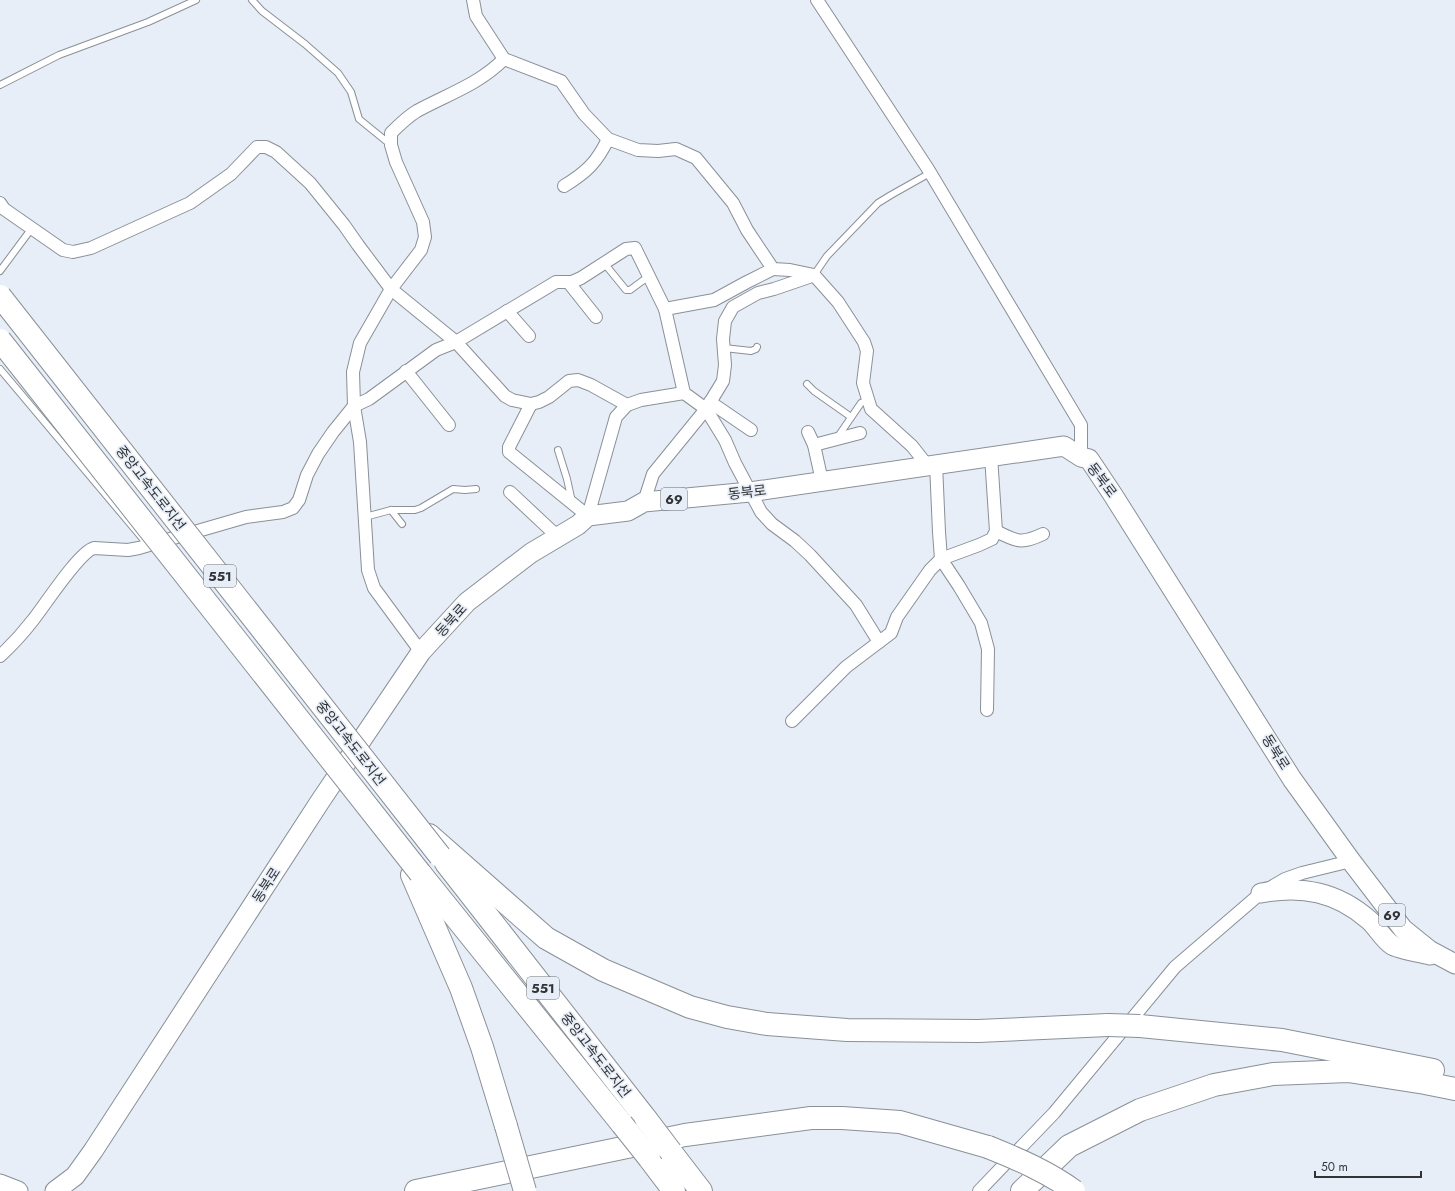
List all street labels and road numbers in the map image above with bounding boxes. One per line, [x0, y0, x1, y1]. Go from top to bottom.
street label: 중앙고속도로지선 [111, 441, 191, 535]
street label: 동북로 [1082, 459, 1122, 502]
street label: 동북로 [727, 480, 768, 504]
road number: 69 [661, 488, 687, 510]
road number: 551 [204, 565, 236, 587]
street label: 동북로 [431, 599, 471, 641]
street label: 중앙고속도로지선 [311, 696, 391, 790]
street label: 동북로 [1257, 730, 1295, 774]
street label: 동북로 [247, 863, 285, 907]
road number: 69 [1379, 904, 1405, 926]
road number: 551 [527, 977, 559, 999]
street label: 중앙고속도로지선 [556, 1008, 636, 1102]

